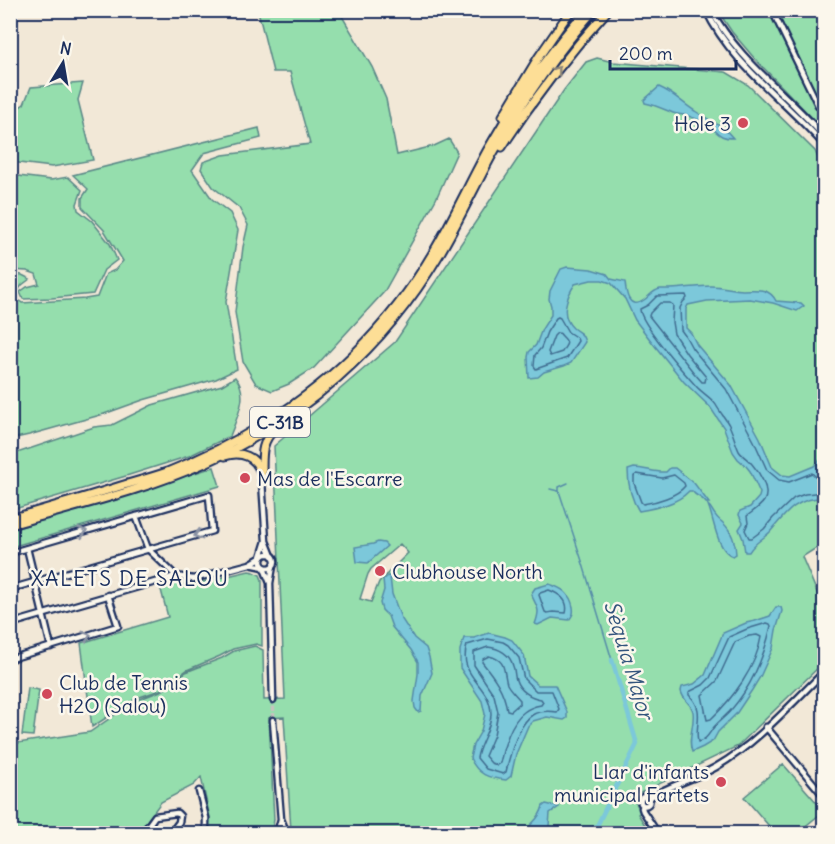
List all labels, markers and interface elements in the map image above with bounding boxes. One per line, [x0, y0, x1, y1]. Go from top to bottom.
north arrow [33, 33, 93, 93]
scale bar [610, 33, 736, 71]
text: N [59, 37, 73, 59]
text: 200 m [619, 42, 673, 65]
one-way arrow [550, 65, 561, 76]
place label: Hole 3 [674, 111, 731, 136]
marker: Hole 3 [736, 116, 750, 130]
road number: C-31B [250, 407, 310, 437]
place label: Mas de l'Escarre [257, 466, 403, 491]
marker: Mas de l'Escarre [238, 471, 252, 485]
one-way arrow [77, 527, 88, 539]
one-way arrow [193, 528, 203, 541]
place label: Clubhouse North [392, 559, 543, 584]
marker: Clubhouse North [373, 564, 387, 578]
district label: XALETS DE SALOU [30, 565, 230, 592]
water label: Sèquia Major [598, 597, 661, 725]
one-way arrow [81, 631, 92, 643]
place label: Club de Tennis H2O (Salou) [59, 670, 188, 718]
marker: Club de Tennis H2O (Salou) [40, 687, 54, 701]
place label: Llar d'infants municipal Fartets [554, 759, 709, 807]
marker: Llar d'infants municipal Fartets [714, 775, 728, 789]

